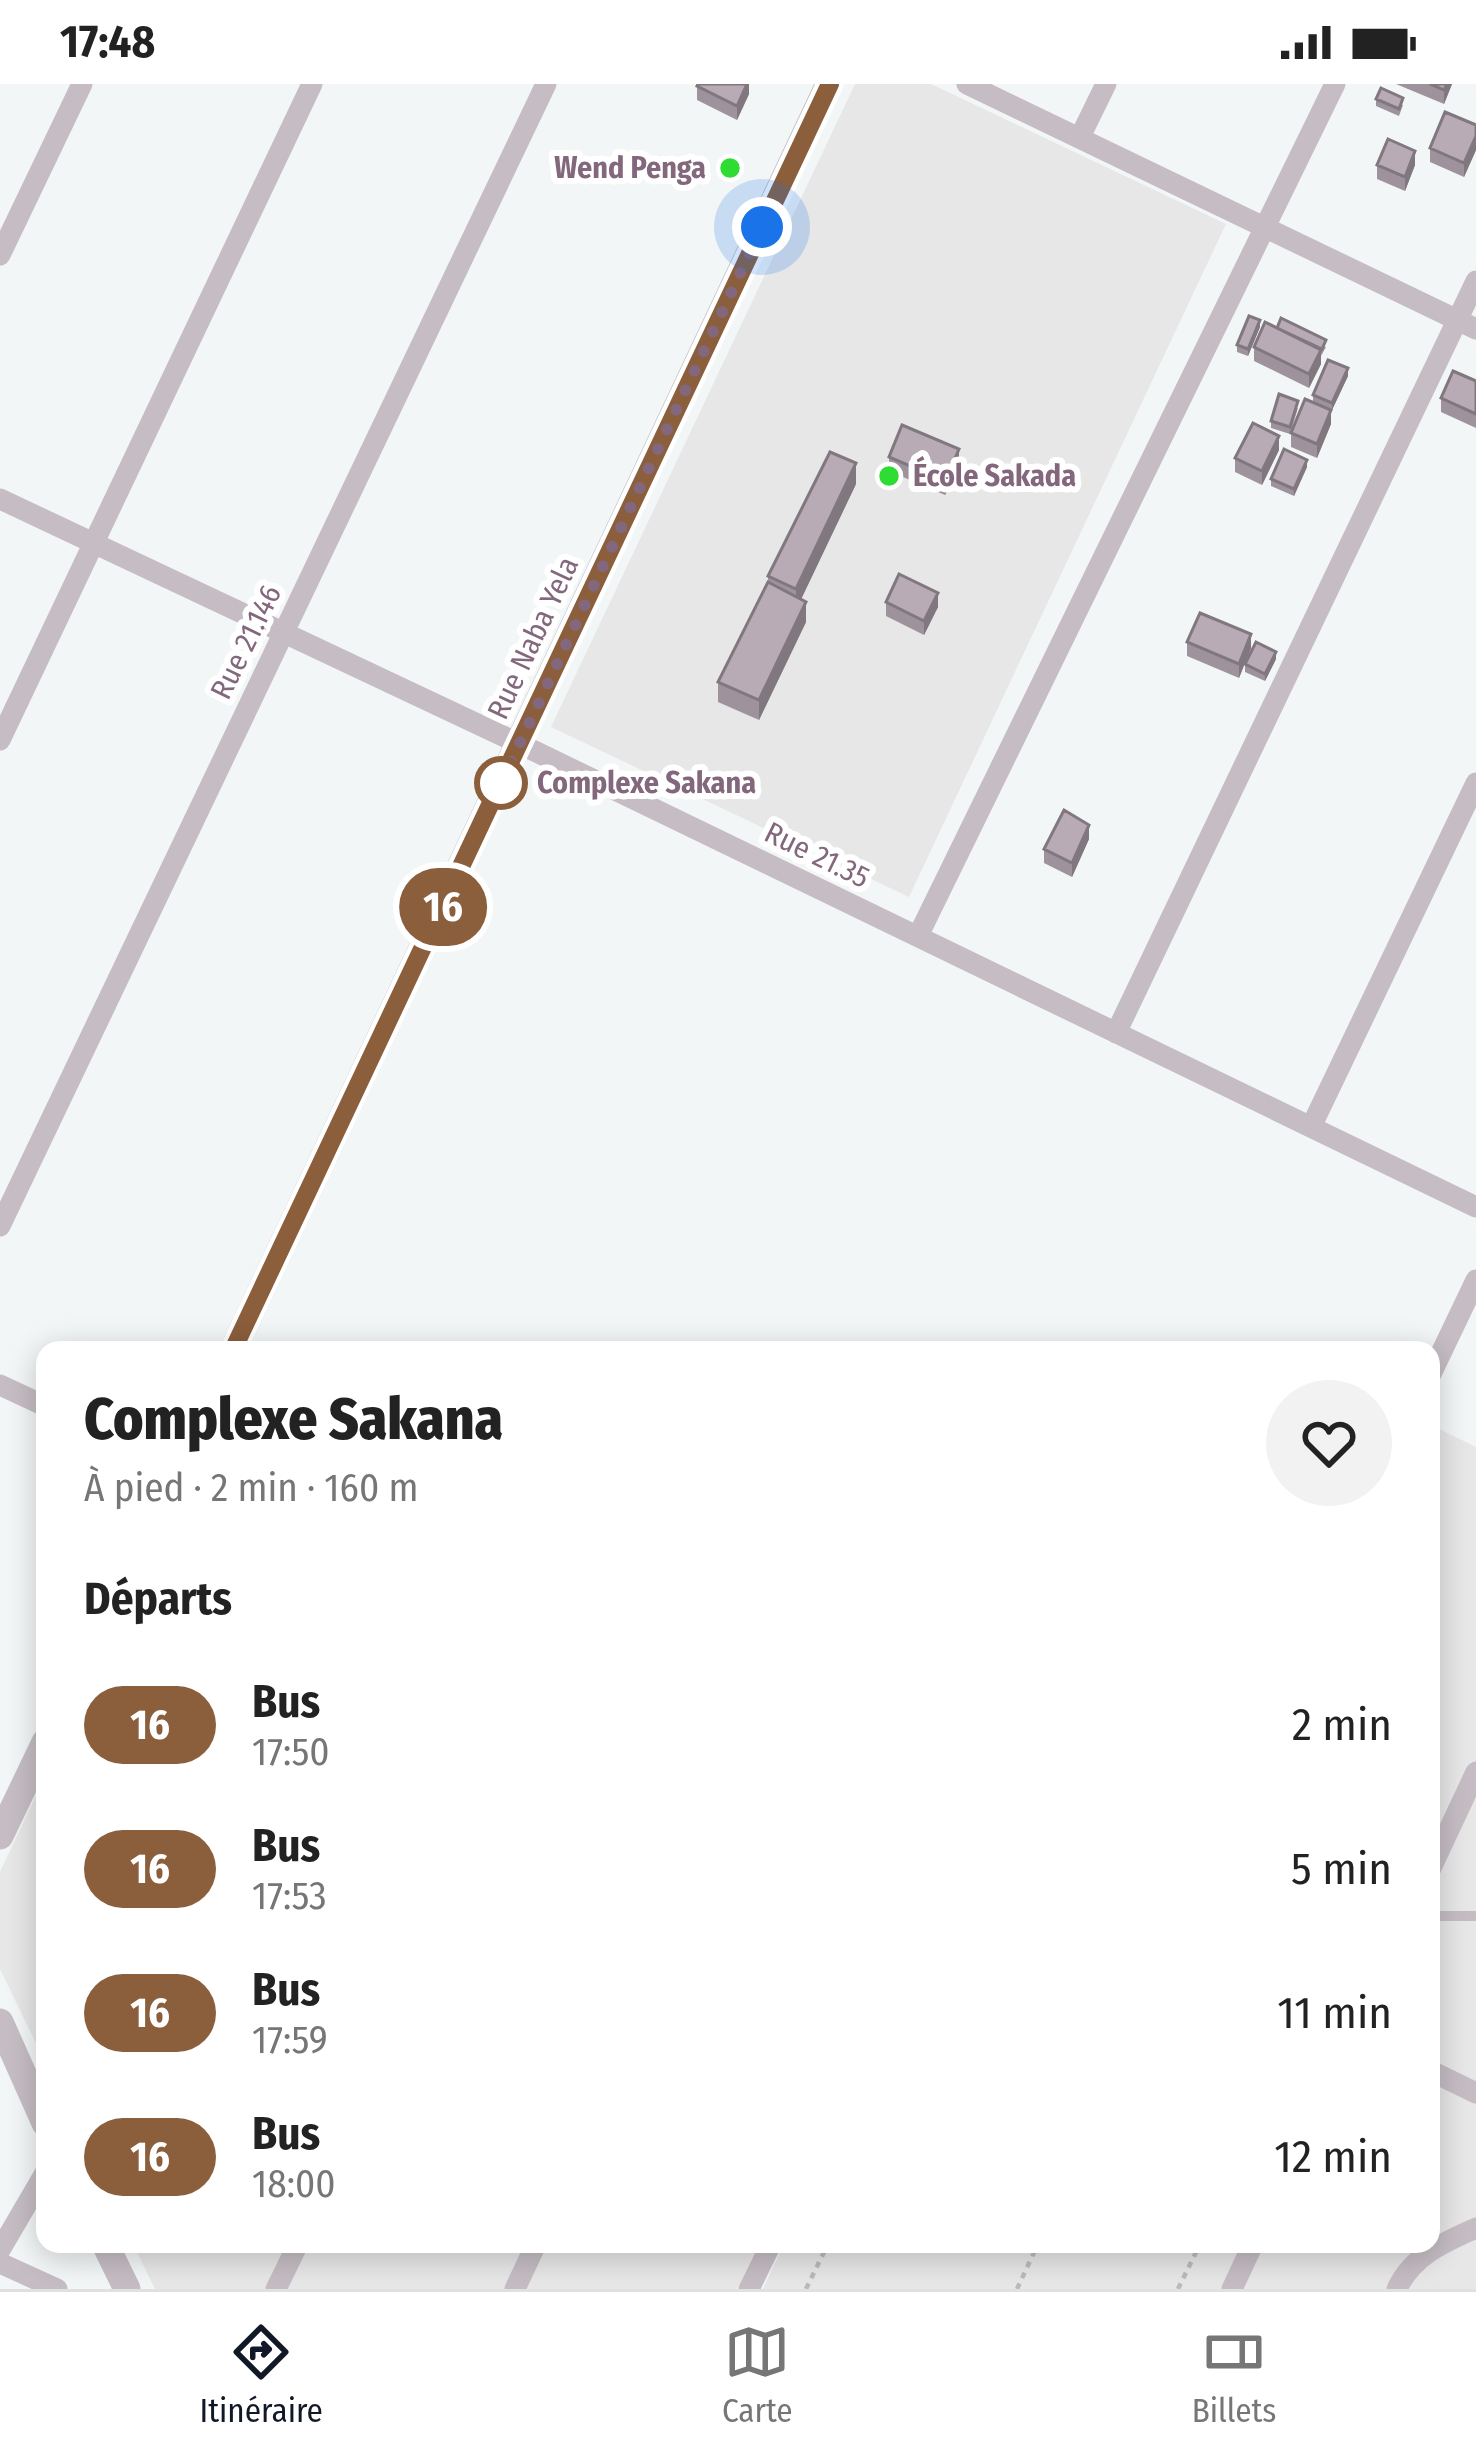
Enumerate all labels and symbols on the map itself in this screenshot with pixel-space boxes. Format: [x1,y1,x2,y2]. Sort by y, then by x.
place label: Wend Penga [554,150,706,186]
marker: Wend Penga [717,155,743,181]
your location [732,197,792,257]
place label: École Sakada [913,456,1076,494]
marker: École Sakada [876,463,902,489]
street label: Rue Naba Yela [480,551,586,725]
street label: Rue 21.146 [203,579,289,705]
marker: Complexe Sakana [476,758,526,808]
place label: Complexe Sakana [537,765,756,801]
street label: Rue 21.35 [759,814,875,896]
line badge: 16 [389,868,497,946]

